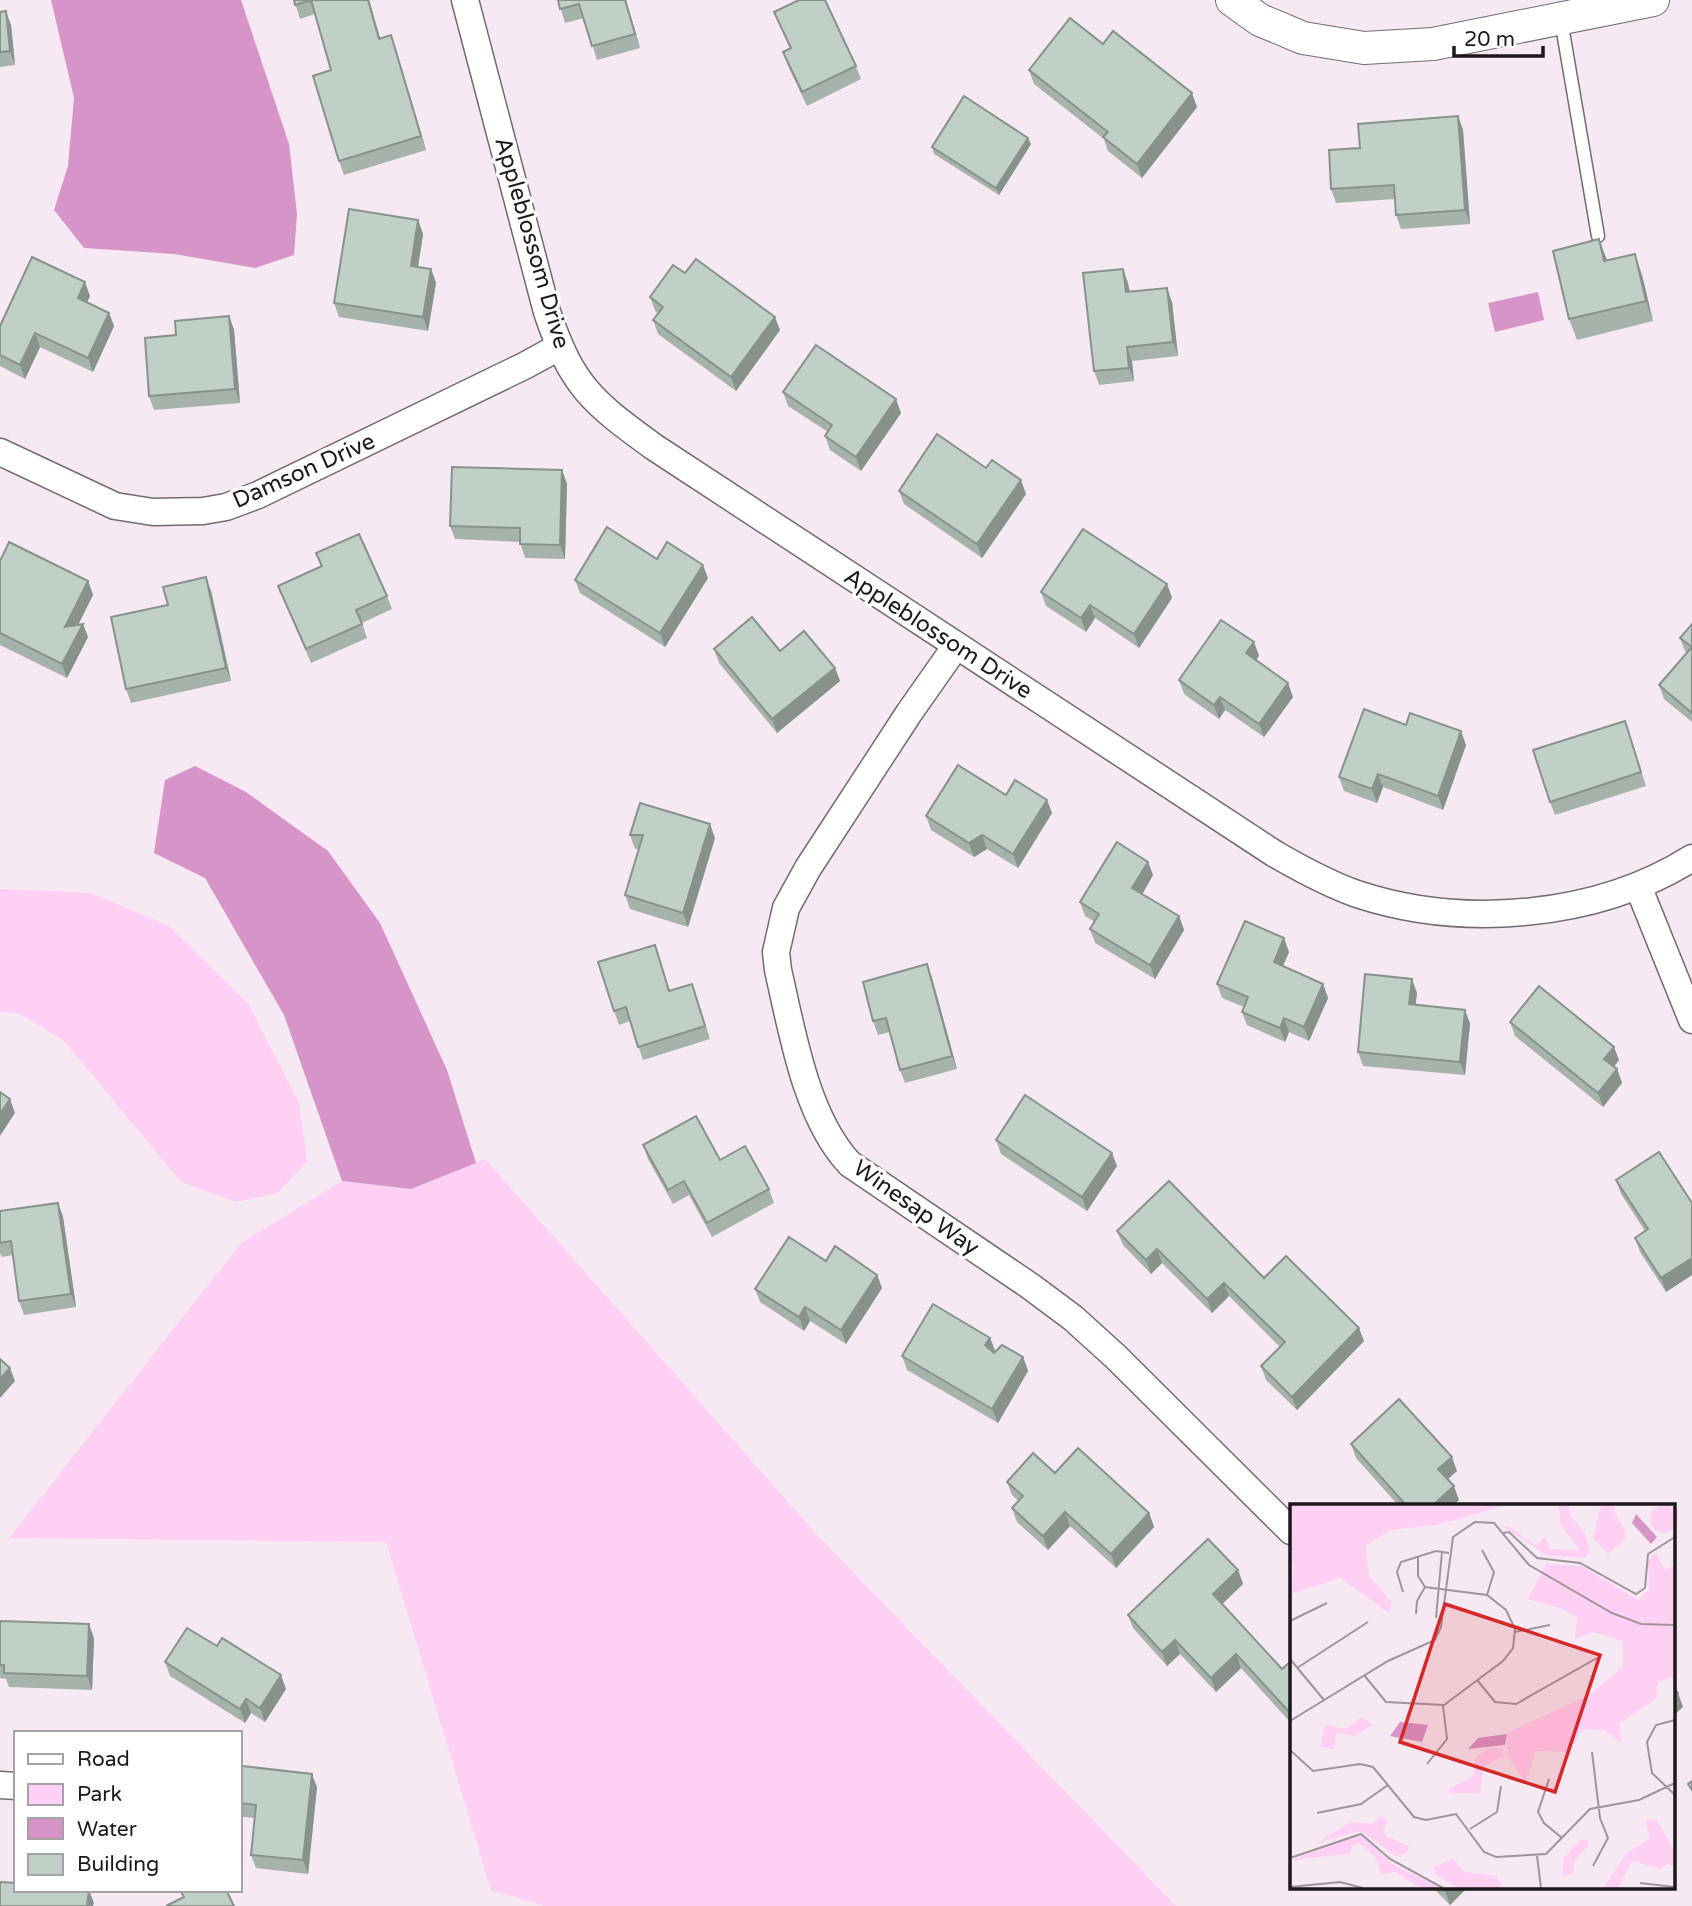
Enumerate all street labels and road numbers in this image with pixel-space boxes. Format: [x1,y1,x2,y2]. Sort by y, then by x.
street label: Appleblossom Drive [488,134,576,352]
street label: Damson Drive [229,427,379,515]
street label: Appleblossom Drive [839,563,1037,705]
street label: Winesap Way [847,1154,985,1262]

